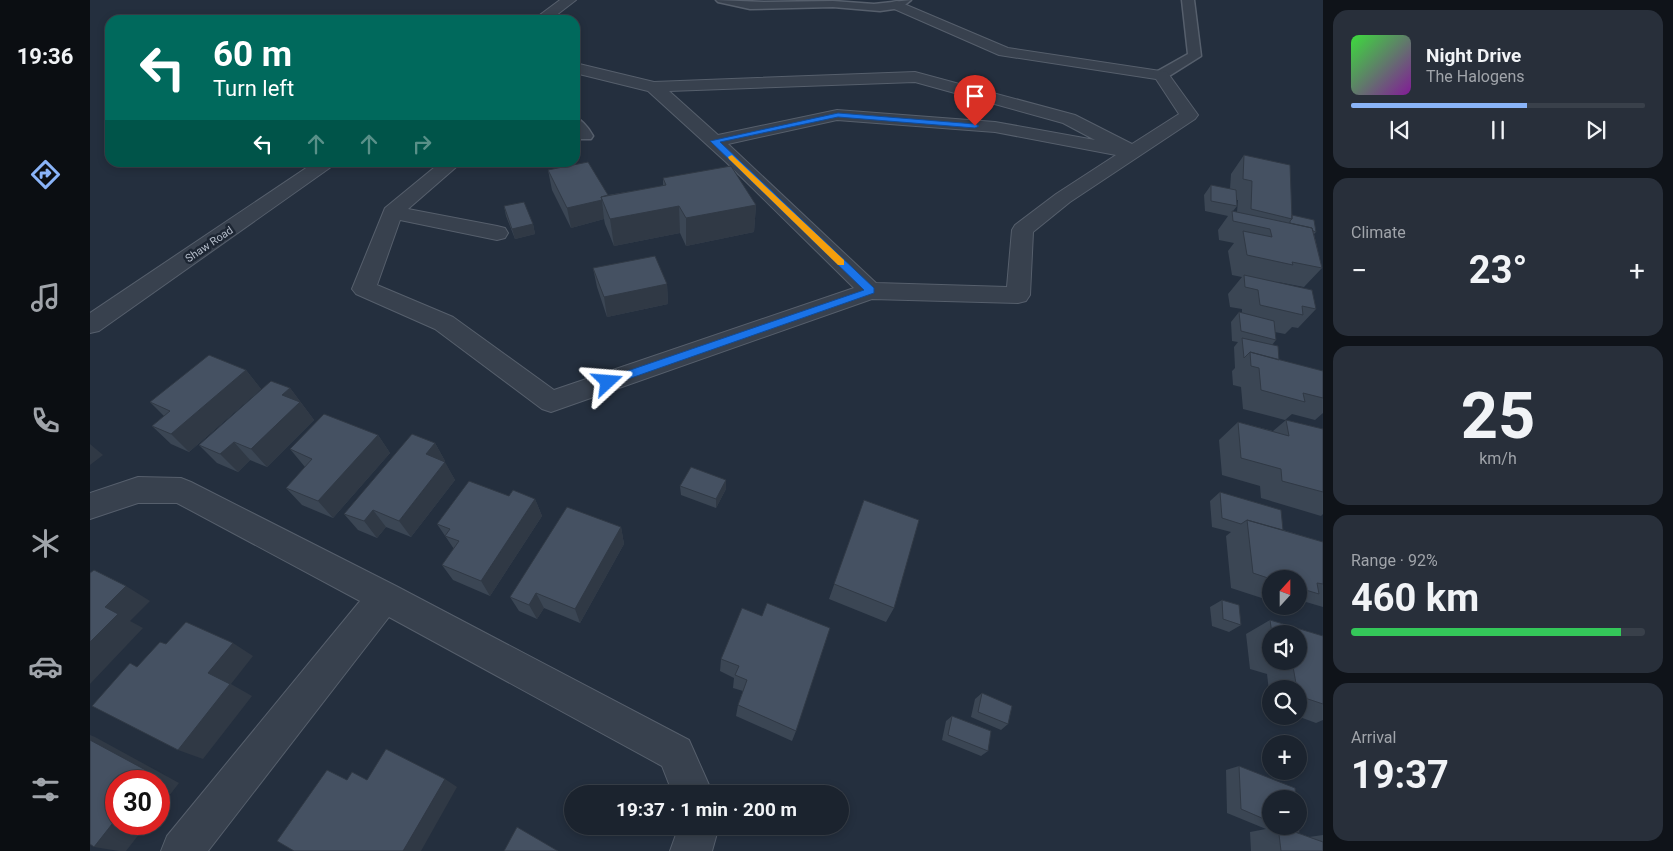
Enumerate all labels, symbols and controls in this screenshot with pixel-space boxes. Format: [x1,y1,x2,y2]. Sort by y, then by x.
text: 60 m [213,34,292,75]
icon: left [130,35,195,100]
text: 19:36 [17,44,73,69]
text: Night Drive [1426,44,1521,67]
text: The Halogens [1426,67,1525,86]
pin [954,75,996,126]
text: Turn left [213,76,294,101]
icon: arrive [961,82,989,110]
icon: previous [1386,116,1414,144]
icon: pause [1484,116,1512,144]
icon: next [1582,116,1610,144]
icon: left [249,130,277,158]
icon: ahead [302,130,330,158]
icon: ahead [355,130,383,158]
icon: right [408,130,436,158]
icon: directions [28,157,63,192]
text: Climate [1351,223,1406,242]
street label: Shaw Road [183,224,236,265]
text: 23° [1469,248,1527,292]
text: − [1351,254,1367,287]
text: + [1629,254,1645,287]
icon: music [28,280,63,315]
position arrow [581,355,633,407]
text: 25 [1461,378,1535,454]
icon: phone [28,403,63,438]
text: km/h [1479,449,1517,468]
icon: climate [28,526,63,561]
text: Range · 92% [1351,551,1438,570]
north arrow [1262,570,1308,615]
map controls [1262,570,1307,835]
text: 460 km [1351,576,1479,620]
button: sound [1262,625,1307,670]
icon: car [28,649,63,684]
button: search [1262,680,1307,725]
text: Arrival [1351,728,1396,747]
button: + [1262,735,1307,780]
text: 19:37 [1351,753,1449,797]
speed limit sign: 30 [105,770,170,835]
icon: filters [28,772,63,807]
button: − [1262,790,1307,835]
text: 19:37 · 1 min · 200 m [616,798,797,821]

